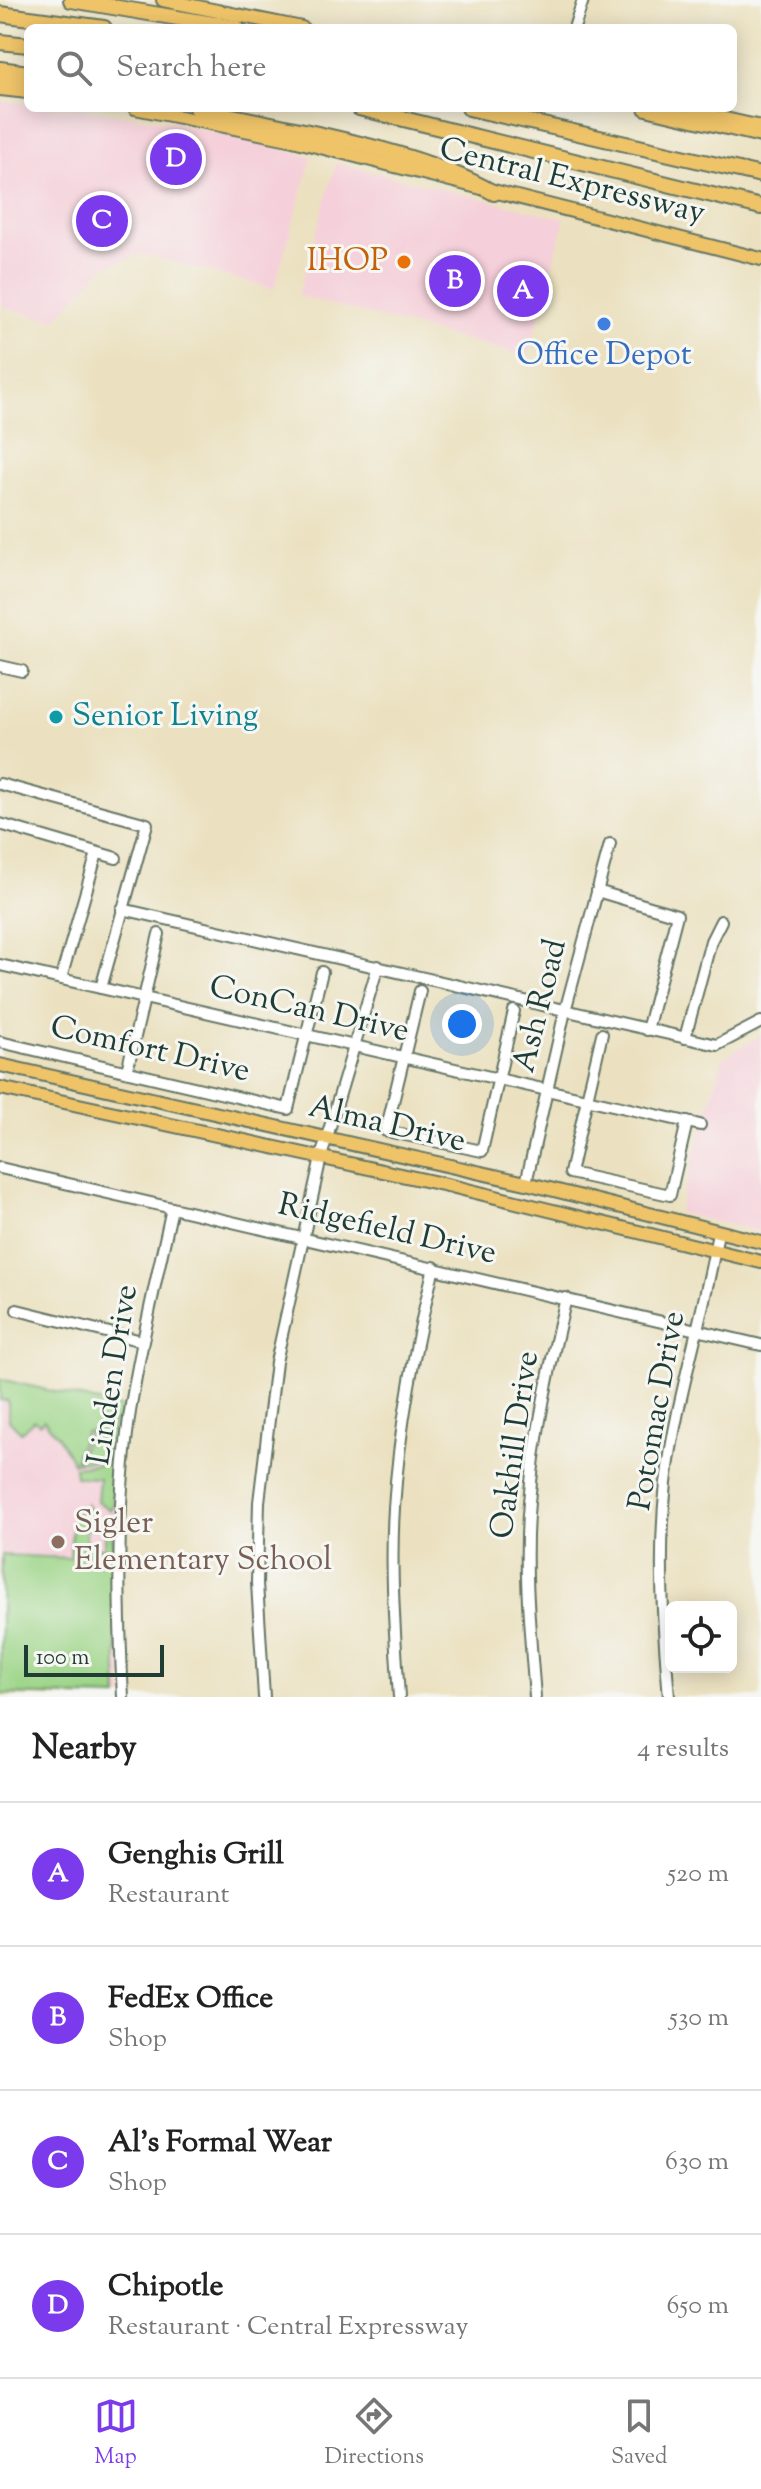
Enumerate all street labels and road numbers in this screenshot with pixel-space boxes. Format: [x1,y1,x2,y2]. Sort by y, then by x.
street label: Central Expressway [434,127,710,237]
street label: Ash Road [502,934,580,1078]
street label: ConCan Drive [205,965,413,1055]
street label: Comfort Drive [46,1005,254,1095]
street label: Alma Drive [304,1085,470,1165]
street label: Ridgefield Drive [273,1183,501,1277]
street label: Linden Drive [77,1281,151,1469]
street label: Potomac Drive [618,1308,698,1514]
street label: Oakhill Drive [480,1348,552,1542]

